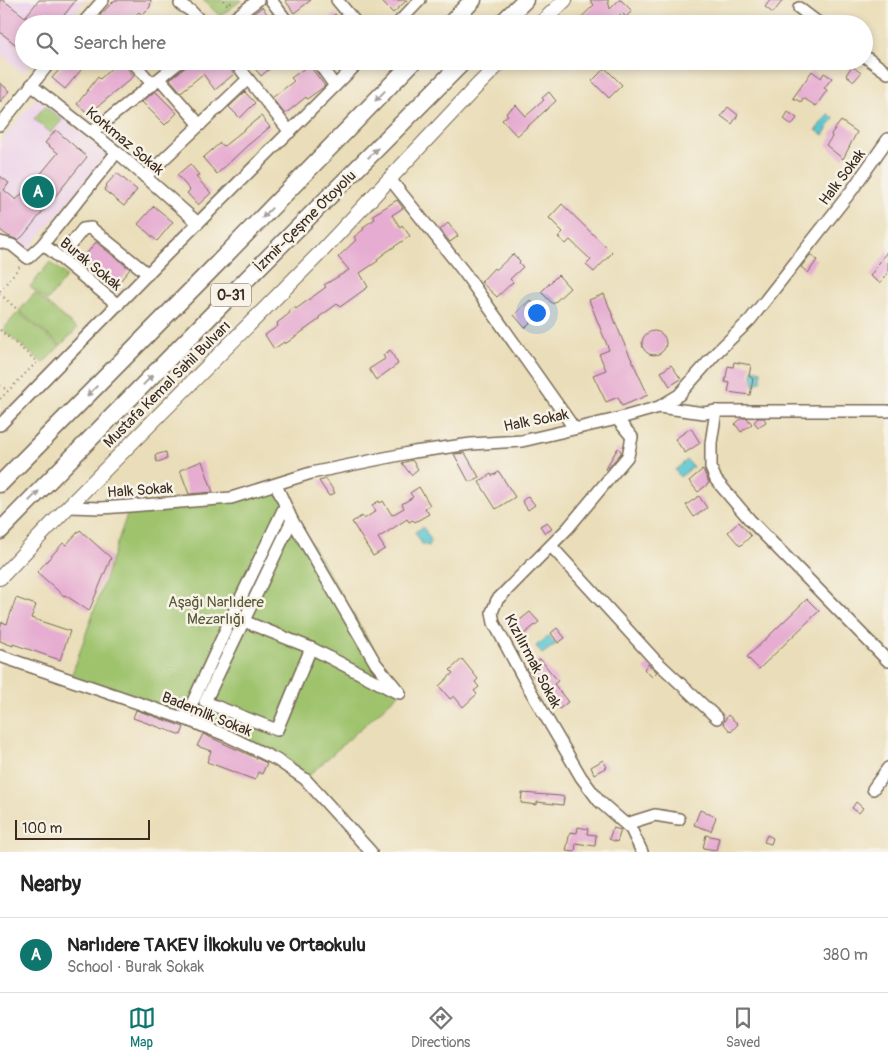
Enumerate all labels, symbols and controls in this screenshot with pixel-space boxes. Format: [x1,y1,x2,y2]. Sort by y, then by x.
search box [15,15,873,70]
icon: search [33,29,61,57]
text: Search here [73,31,166,55]
one-way arrow [374,90,386,102]
street label: Korkmaz Sokak [82,103,168,180]
street label: Halk Sokak [815,145,870,209]
one-way arrow [367,147,379,159]
street label: İzmir-Çeşme Otoyolu [250,166,360,276]
pin: A [22,173,54,211]
one-way arrow [261,207,273,219]
street label: Burak Sokak [56,234,126,296]
road number: O-31 [211,284,251,306]
your location [524,300,550,326]
street label: Mustafa Kemal Sahil Bulvarı [100,317,235,452]
one-way arrow [142,374,154,386]
one-way arrow [86,385,98,397]
street label: Halk Sokak [502,405,571,436]
street label: Halk Sokak [107,479,174,502]
one-way arrow [28,490,40,502]
park label: Aşağı Narlıdere Mezarlığı [168,593,265,629]
street label: Kızılırmak Sokak [500,611,566,712]
street label: Bademlik Sokak [159,688,255,741]
scale bar [15,817,150,840]
text: 100 m [22,820,62,837]
text: Nearby [20,871,81,898]
text: Narlıdere TAKEV İlkokulu ve Ortaokulu [67,933,366,957]
text: A [31,945,41,965]
text: 380 m [822,945,868,965]
text: School · Burak Sokak [67,957,204,977]
tab: Map [128,1004,156,1051]
tab: Directions [411,1004,470,1051]
tab: Saved [726,1004,760,1051]

